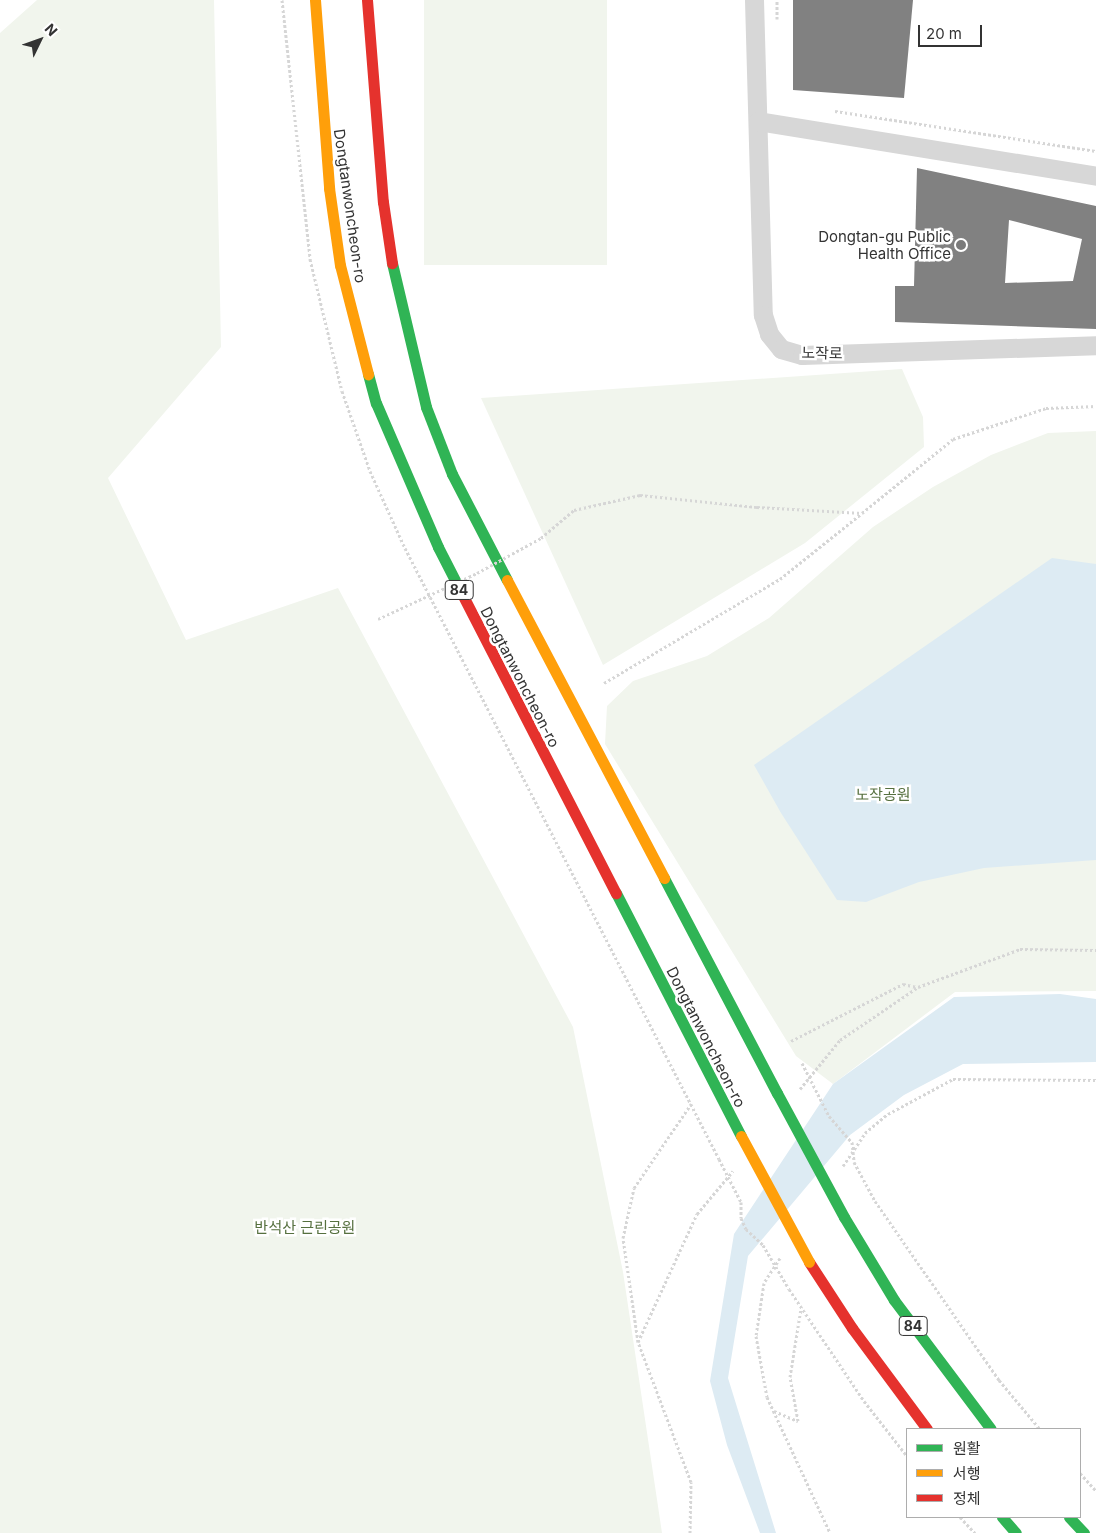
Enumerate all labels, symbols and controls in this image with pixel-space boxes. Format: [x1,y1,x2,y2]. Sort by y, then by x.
north arrow [15,15,65,65]
scale bar [921,15,985,47]
text: N [42,20,61,39]
text: 20 m [926,24,962,43]
street label: Dongtanwoncheon-ro [330,128,370,284]
place label: Dongtan-gu Public Health Office [818,227,951,262]
marker: Dongtan-gu Public Health Office [955,239,967,251]
street label: 노작로 [801,344,843,362]
road number: 84 [444,578,474,602]
street label: Dongtanwoncheon-ro [477,604,563,750]
park label: 노작공원 [855,786,911,804]
street label: Dongtanwoncheon-ro [663,964,749,1110]
park label: 반석산 근린공원 [255,1219,355,1237]
road number: 84 [898,1314,928,1338]
legend [906,1428,1081,1518]
text: 원활 [953,1439,981,1458]
text: 서행 [953,1464,981,1483]
text: 정체 [953,1489,981,1508]

